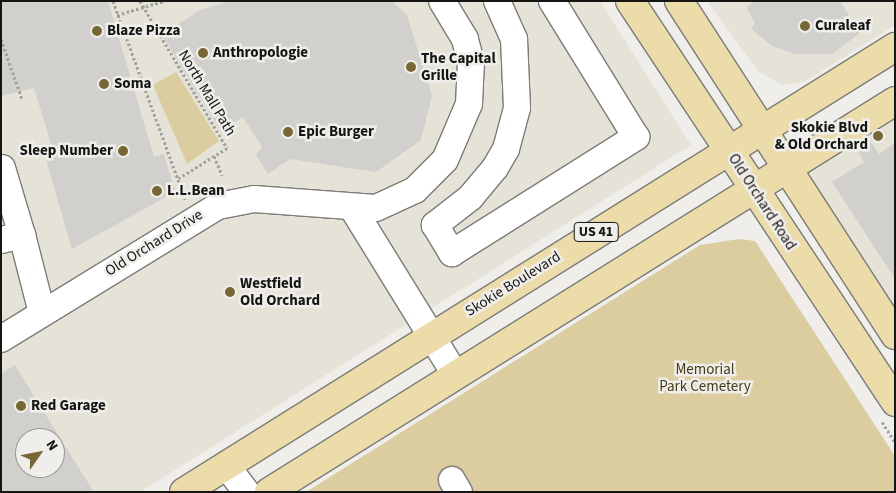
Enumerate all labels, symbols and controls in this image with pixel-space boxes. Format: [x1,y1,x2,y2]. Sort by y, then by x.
place label: Curaleaf [815,17,870,35]
marker: Curaleaf [799,20,811,32]
place label: Blaze Pizza [107,22,180,40]
marker: Blaze Pizza [91,25,103,37]
place label: Anthropologie [213,44,308,62]
street label: North Mall Path [174,47,240,139]
marker: Anthropologie [197,47,209,59]
place label: The Capital Grille [421,49,496,84]
marker: The Capital Grille [405,61,417,73]
place label: Soma [114,75,151,93]
marker: Soma [98,78,110,90]
place label: Skokie Blvd & Old Orchard [775,118,868,153]
place label: Epic Burger [298,123,374,141]
marker: Epic Burger [282,126,294,138]
marker: Skokie Blvd & Old Orchard [872,130,884,142]
place label: Sleep Number [20,142,113,160]
marker: Sleep Number [117,145,129,157]
street label: Old Orchard Road [724,150,800,254]
place label: L.L.Bean [167,182,225,200]
marker: L.L.Bean [151,185,163,197]
street label: Old Orchard Drive [102,206,206,280]
road number: US 41 [574,220,618,243]
street label: Skokie Boulevard [462,248,564,320]
place label: Westfield Old Orchard [240,274,320,309]
marker: Westfield Old Orchard [224,286,236,298]
park label: Memorial Park Cemetery [659,360,751,395]
place label: Red Garage [31,397,106,415]
marker: Red Garage [15,400,27,412]
north arrow [15,428,65,478]
text: N [41,436,63,455]

